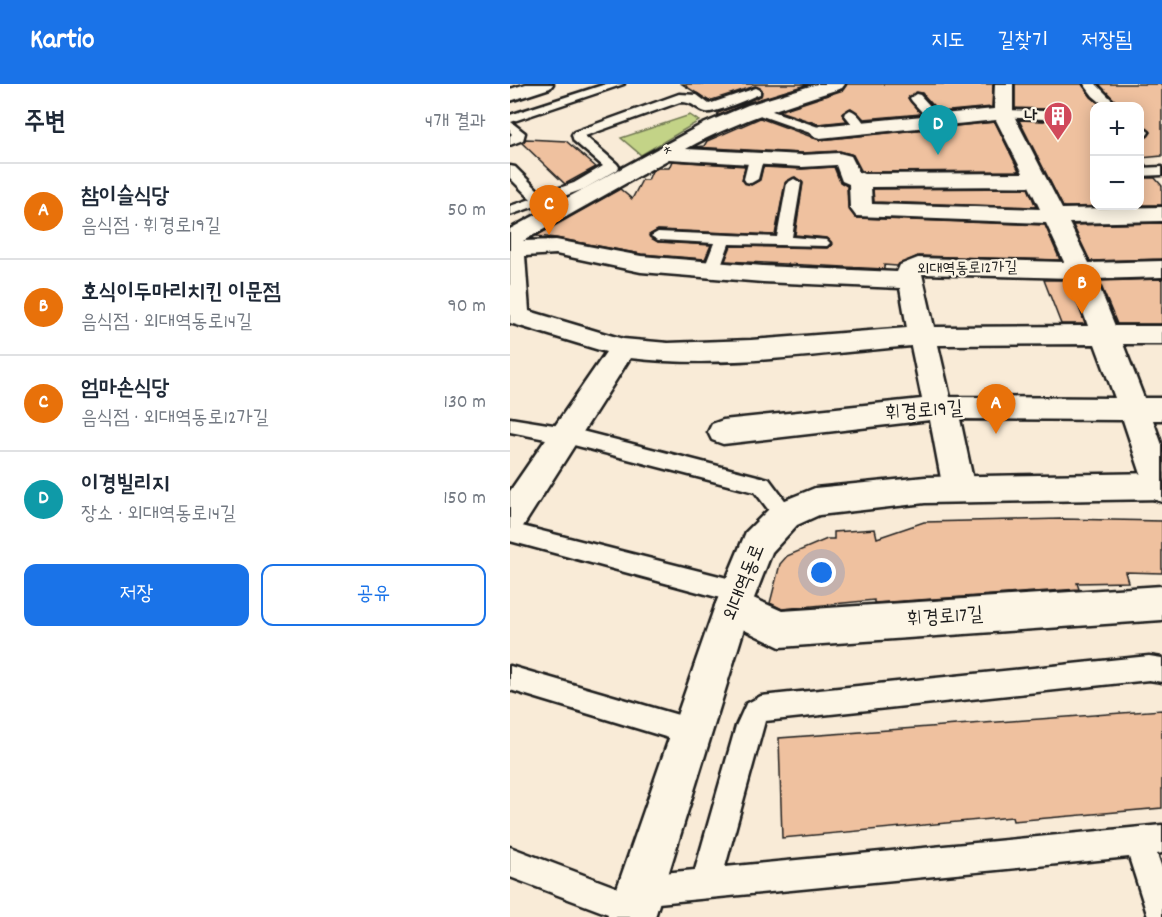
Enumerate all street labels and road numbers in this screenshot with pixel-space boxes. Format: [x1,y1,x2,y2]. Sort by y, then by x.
street label: ㅊ [657,138,679,164]
street label: 외대역동로12가길 [916,257,1018,281]
street label: 휘경로19길 [884,395,964,429]
street label: 외대역동로 [717,540,773,626]
street label: 휘경로17길 [906,601,984,635]

